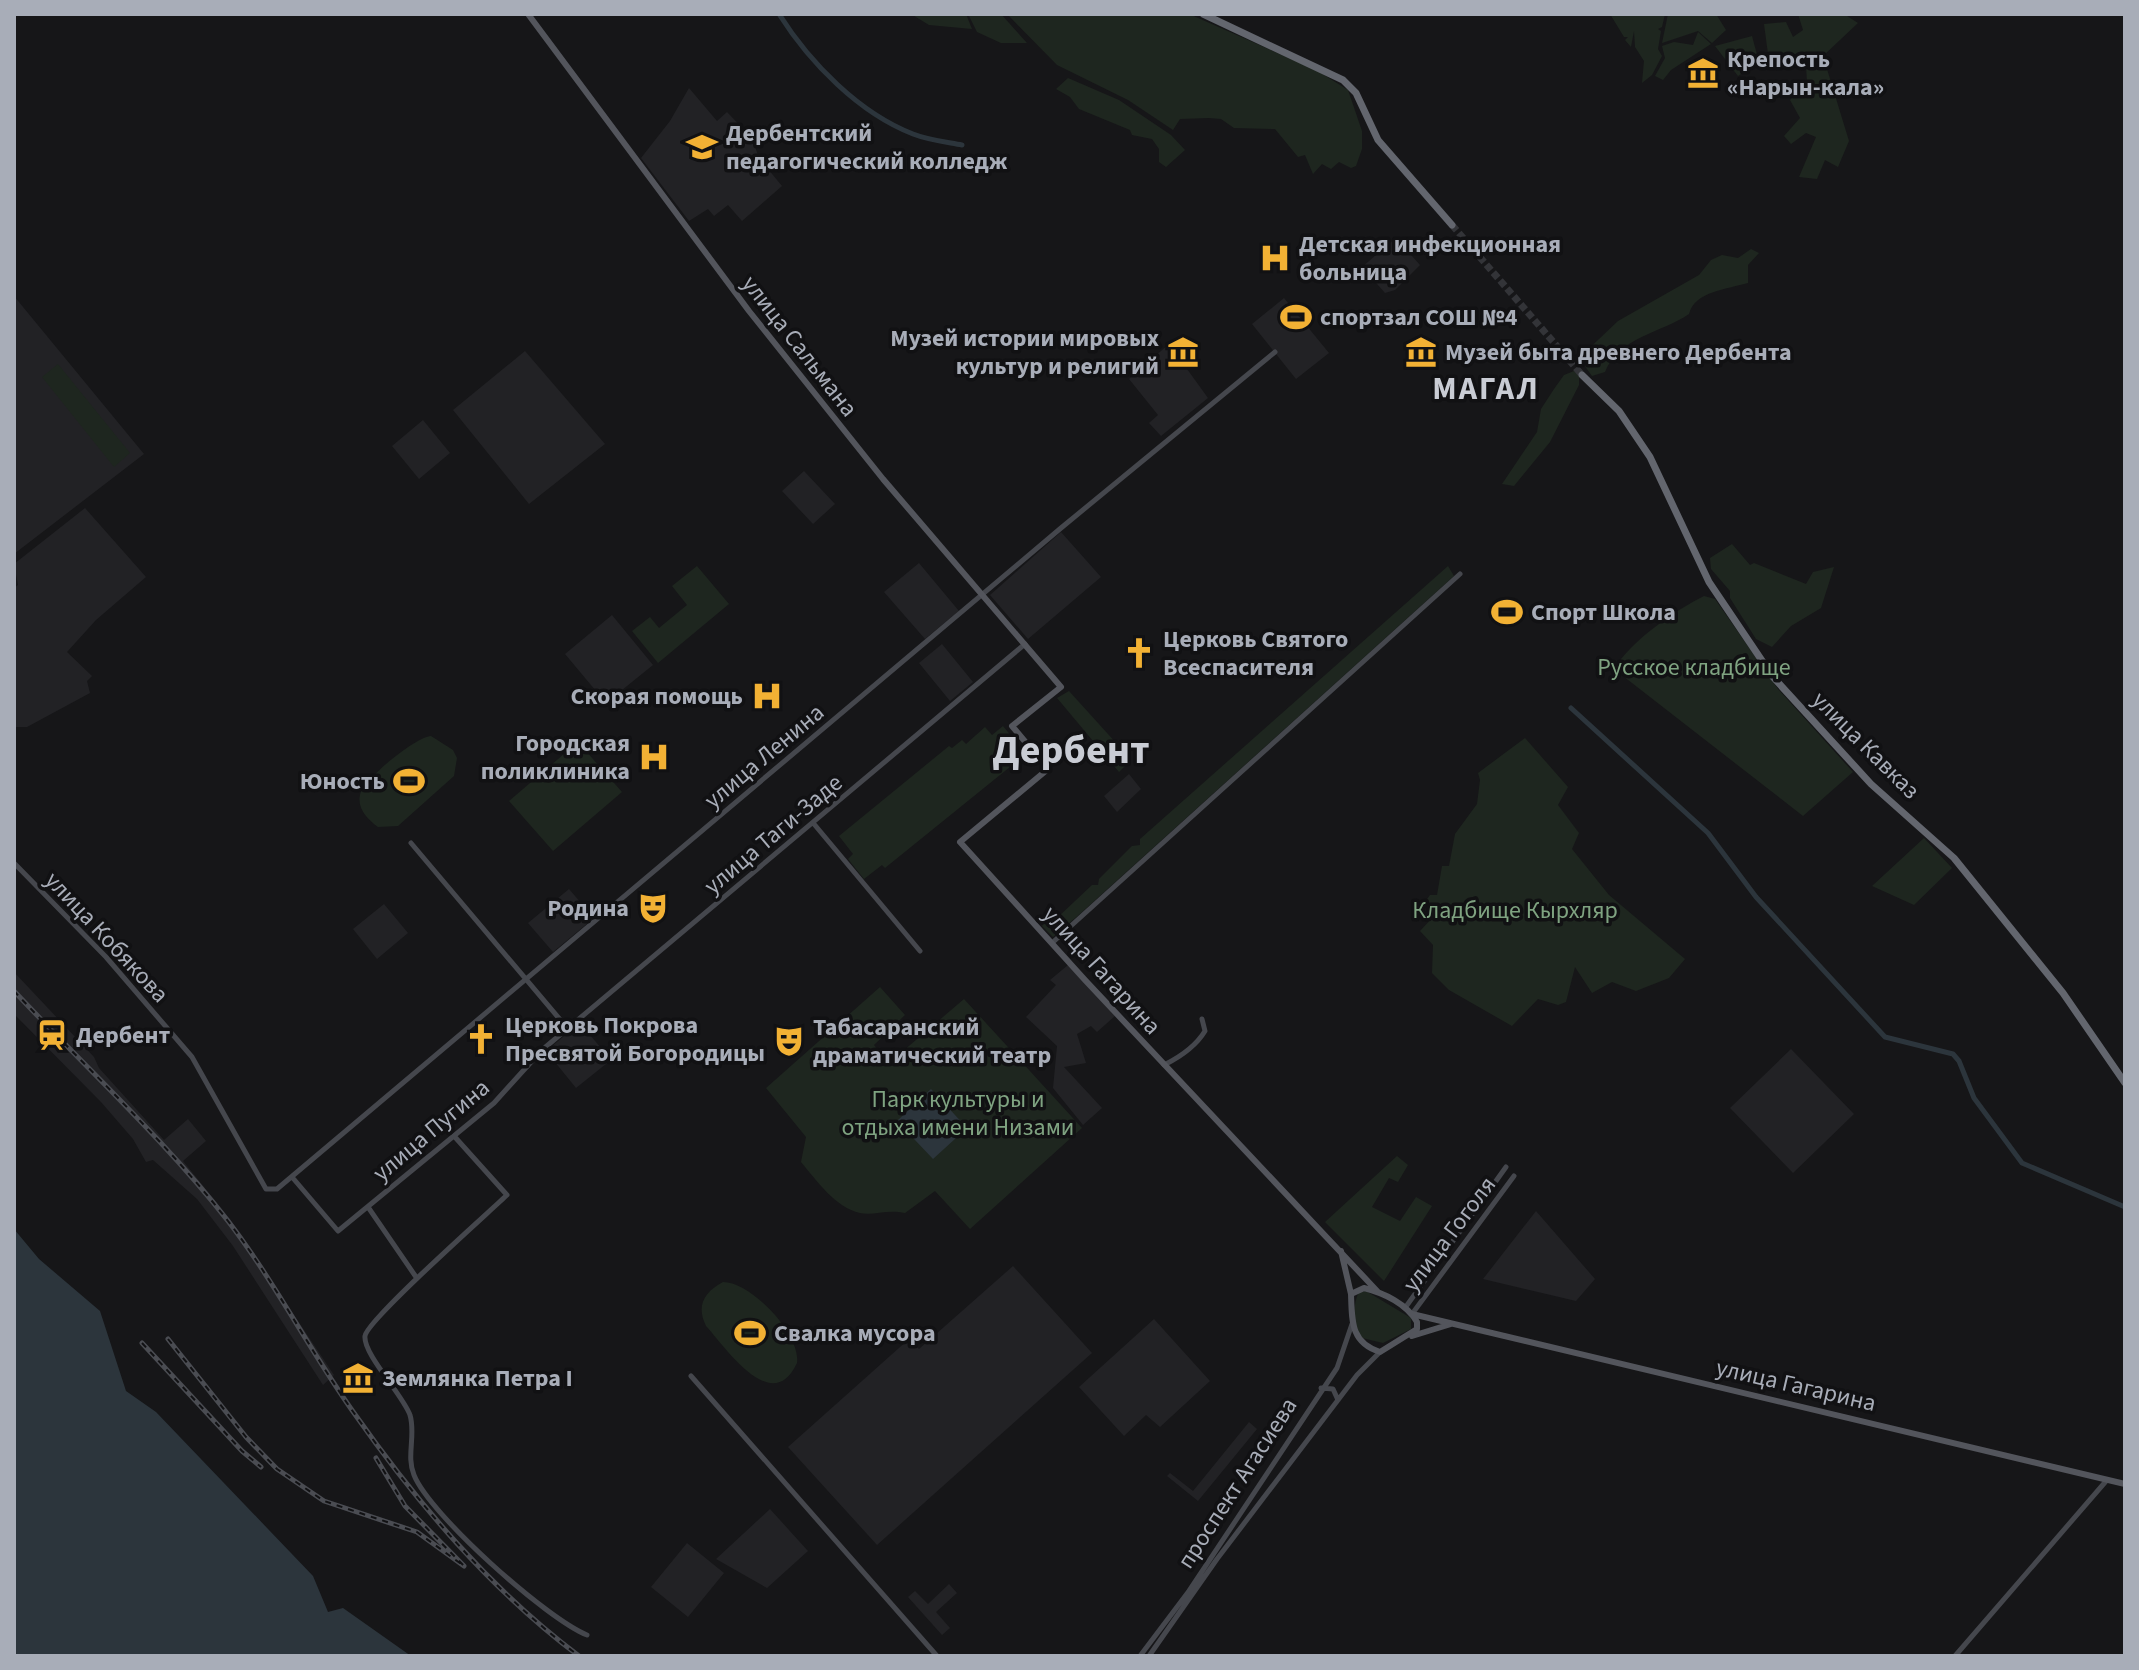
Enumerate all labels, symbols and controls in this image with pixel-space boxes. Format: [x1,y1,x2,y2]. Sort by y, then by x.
place label: Крепость «Нарын-кала» [1727,42,1884,105]
museum icon: Крепость «Нарын-кала» [1686,56,1720,90]
place label: Дербентский педагогический колледж [726,116,1008,179]
school or university icon: Дербентский педагогический колледж [685,130,719,164]
place label: Детская инфекционная больница [1299,227,1561,290]
hospital icon: Детская инфекционная больница [1258,241,1292,275]
street label: улица Сальмана [733,268,866,424]
sports icon: спортзал СОШ №4 [1279,300,1313,334]
place label: спортзал СОШ №4 [1320,300,1518,335]
place label: Музей истории мировых культур и религий [890,321,1159,384]
museum icon: Музей истории мировых культур и религий [1166,335,1200,369]
museum icon: Музей быта древнего Дербента [1404,335,1438,369]
place label: Музей быта древнего Дербента [1445,335,1792,370]
district label: МАГАЛ [1432,366,1540,412]
sports icon: Спорт Школа [1490,595,1524,629]
place label: Спорт Школа [1531,595,1676,630]
place label: Церковь Святого Всеспасителя [1163,622,1348,685]
church icon: Церковь Святого Всеспасителя [1122,636,1156,670]
park label: Русское кладбище [1597,650,1791,685]
place label: Скорая помощь [571,679,743,714]
hospital icon: Скорая помощь [750,679,784,713]
street label: улица Кавказ [1804,683,1928,807]
street label: улица Ленина [697,696,832,817]
district label: Дербент [992,722,1150,779]
place label: Городская поликлиника [481,726,630,789]
hospital icon: Городская поликлиника [637,740,671,774]
place label: Юность [300,764,385,799]
sports icon: Юность [392,764,426,798]
street label: улица Таги-Заде [696,766,850,903]
street label: улица Кобякова [36,864,177,1011]
place label: Родина [547,891,629,926]
theatre icon: Родина [636,891,670,925]
park label: Кладбище Кырхляр [1412,893,1618,928]
street label: улица Гагарина [1034,898,1169,1043]
place label: Церковь Покрова Пресвятой Богородицы [505,1008,765,1071]
place label: Табасаранский драматический театр [813,1010,1051,1073]
station icon: Дербент [35,1018,69,1052]
place label: Дербент [76,1018,171,1053]
church icon: Церковь Покрова Пресвятой Богородицы [464,1022,498,1056]
theatre icon: Табасаранский драматический театр [772,1024,806,1058]
street label: улица Пугина [365,1071,498,1190]
park label: Парк культуры и отдыха имени Низами [842,1082,1074,1145]
street label: улица Гоголя [1394,1169,1505,1300]
sports icon: Свалка мусора [733,1316,767,1350]
place label: Свалка мусора [774,1316,936,1351]
street label: улица Гагарина [1712,1350,1879,1421]
museum icon: Землянка Петра I [341,1361,375,1395]
place label: Землянка Петра I [382,1361,573,1396]
street label: проспект Агасиева [1169,1391,1306,1576]

